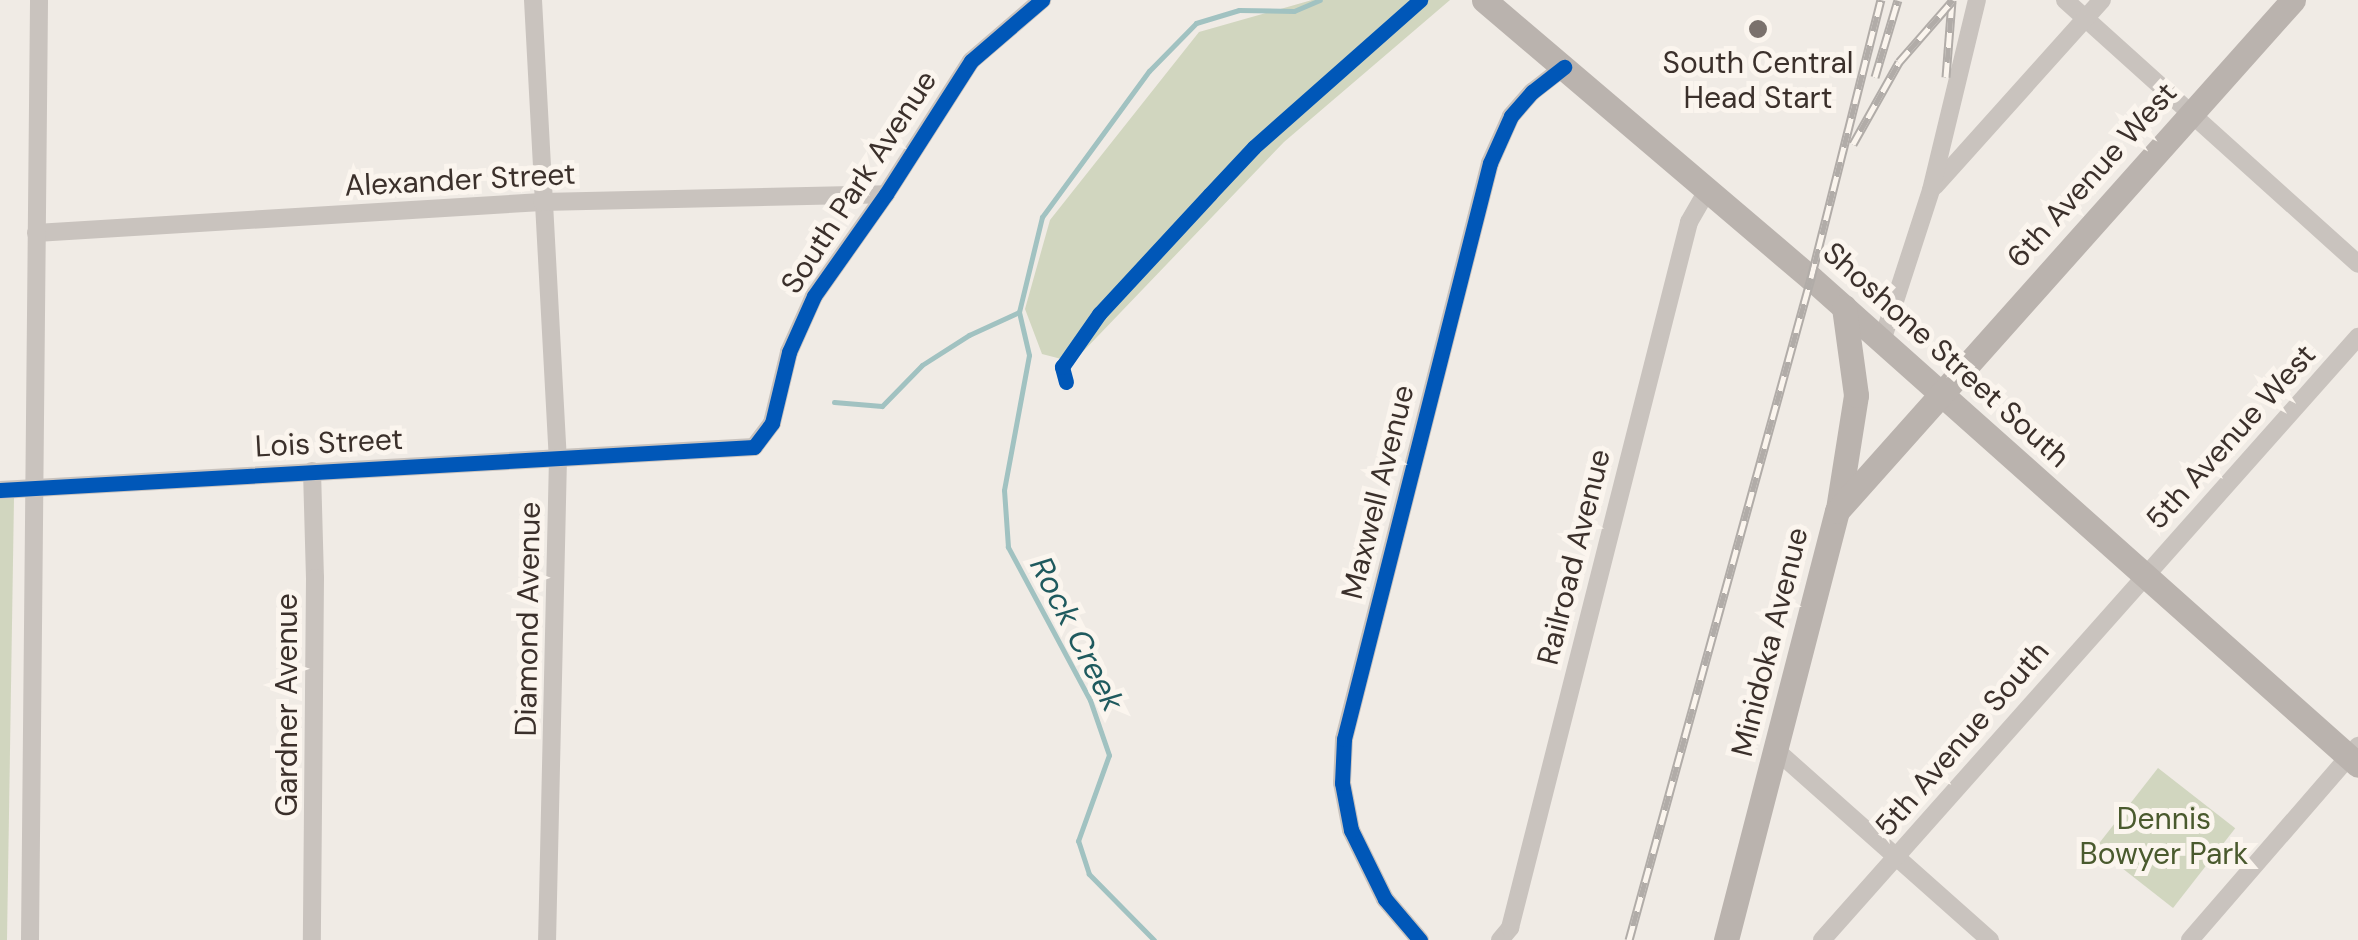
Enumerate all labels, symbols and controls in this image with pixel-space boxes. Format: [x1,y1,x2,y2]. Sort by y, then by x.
marker: South Central Head Start [1747,18,1769,40]
place label: South Central Head Start [1662,45,1854,116]
street label: South Park Avenue [773,64,945,300]
street label: 6th Avenue West [2000,75,2184,275]
street label: Alexander Street [344,156,576,204]
street label: Shoshone Street South [1815,235,2077,475]
street label: 5th Avenue West [2139,337,2323,537]
street label: Maxwell Avenue [1334,381,1422,603]
street label: Lois Street [254,421,404,465]
street label: Railroad Avenue [1530,445,1618,669]
street label: Diamond Avenue [508,501,548,737]
street label: Minidoka Avenue [1724,524,1816,760]
water label: Rock Creek [1022,550,1132,718]
street label: Gardner Avenue [269,593,305,817]
street label: 5th Avenue South [1868,634,2056,844]
park label: Dennis Bowyer Park [2080,801,2248,872]

